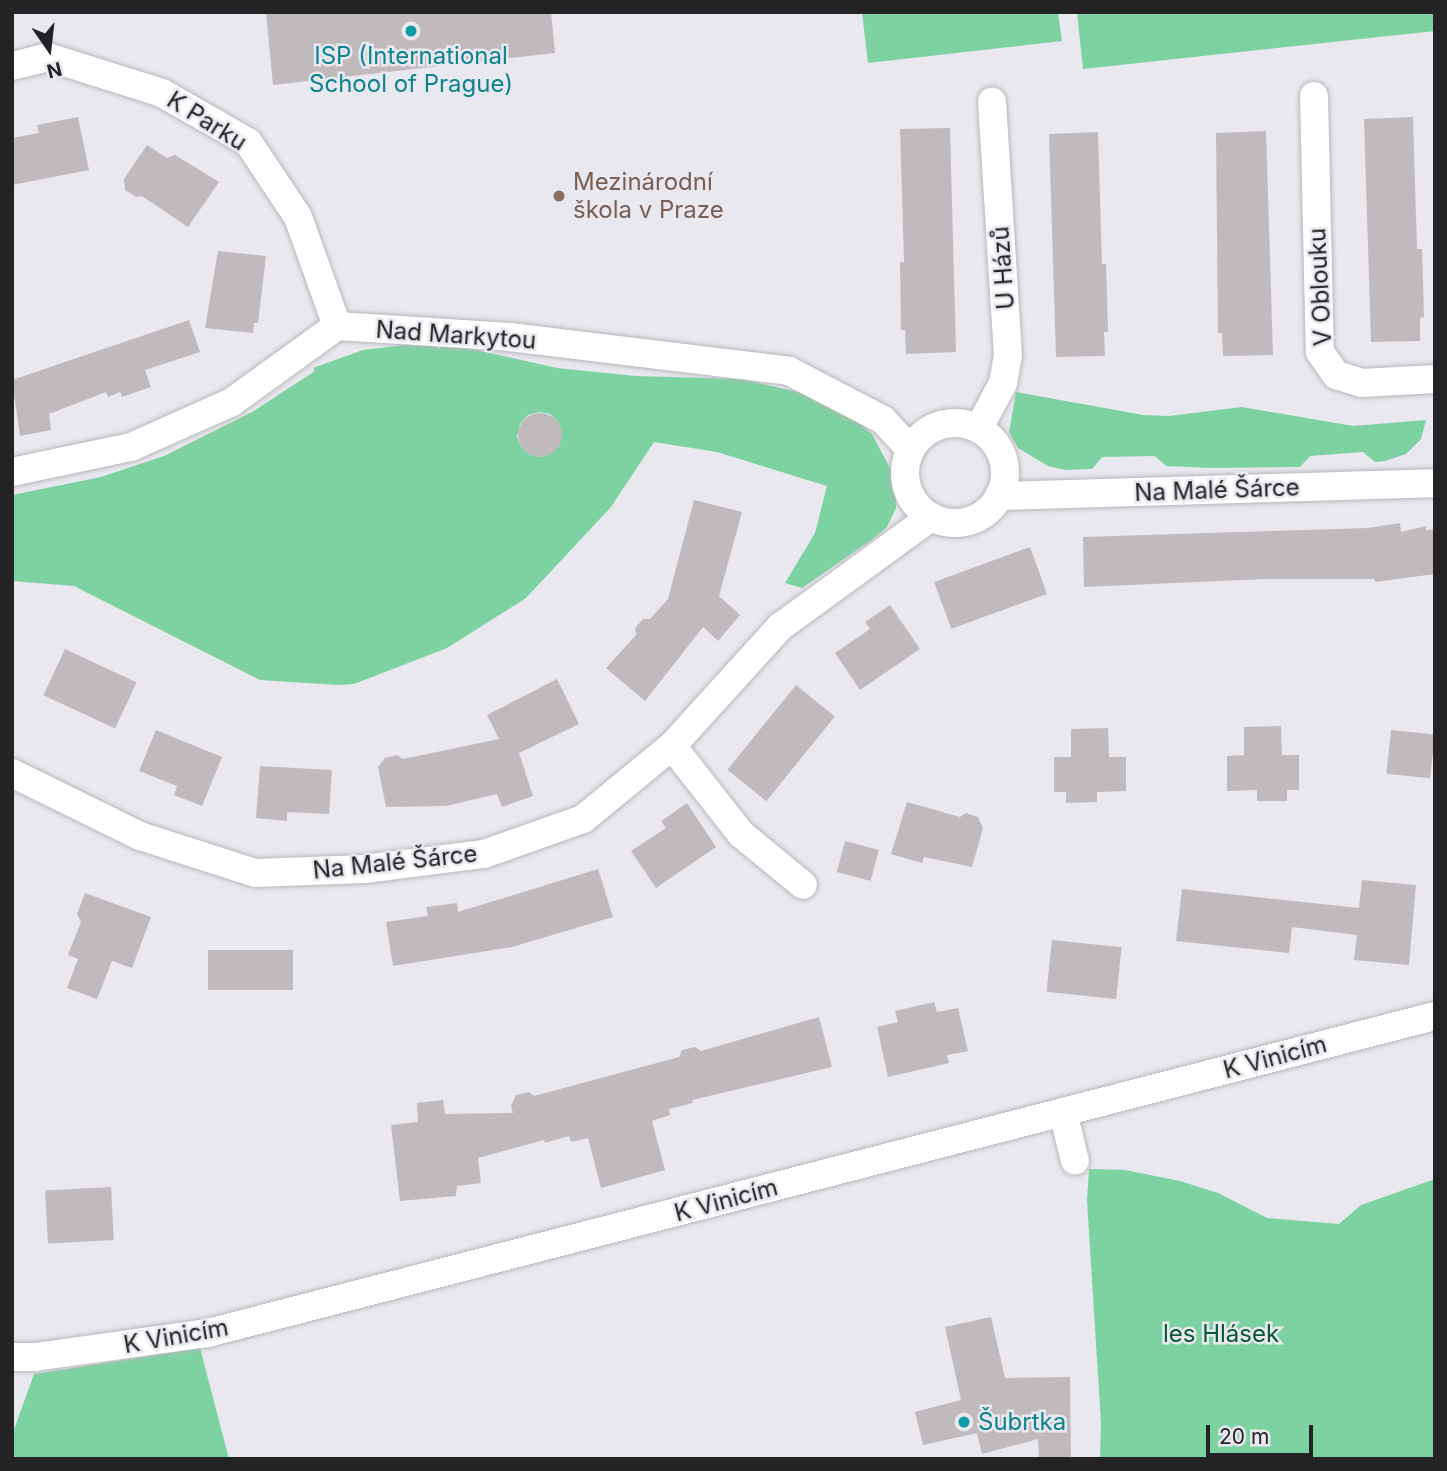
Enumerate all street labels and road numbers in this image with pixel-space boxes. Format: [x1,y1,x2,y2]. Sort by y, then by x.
street label: K Parku [162,85,252,157]
street label: U Házů [986,225,1020,311]
street label: V Oblouku [1303,227,1337,347]
street label: Nad Markytou [375,315,537,355]
street label: Na Malé Šárce [1134,473,1300,507]
street label: Na Malé Šárce [311,839,479,885]
street label: K Vinicím [1220,1029,1330,1085]
street label: K Vinicím [671,1172,781,1228]
street label: K Vinicím [121,1313,231,1359]

